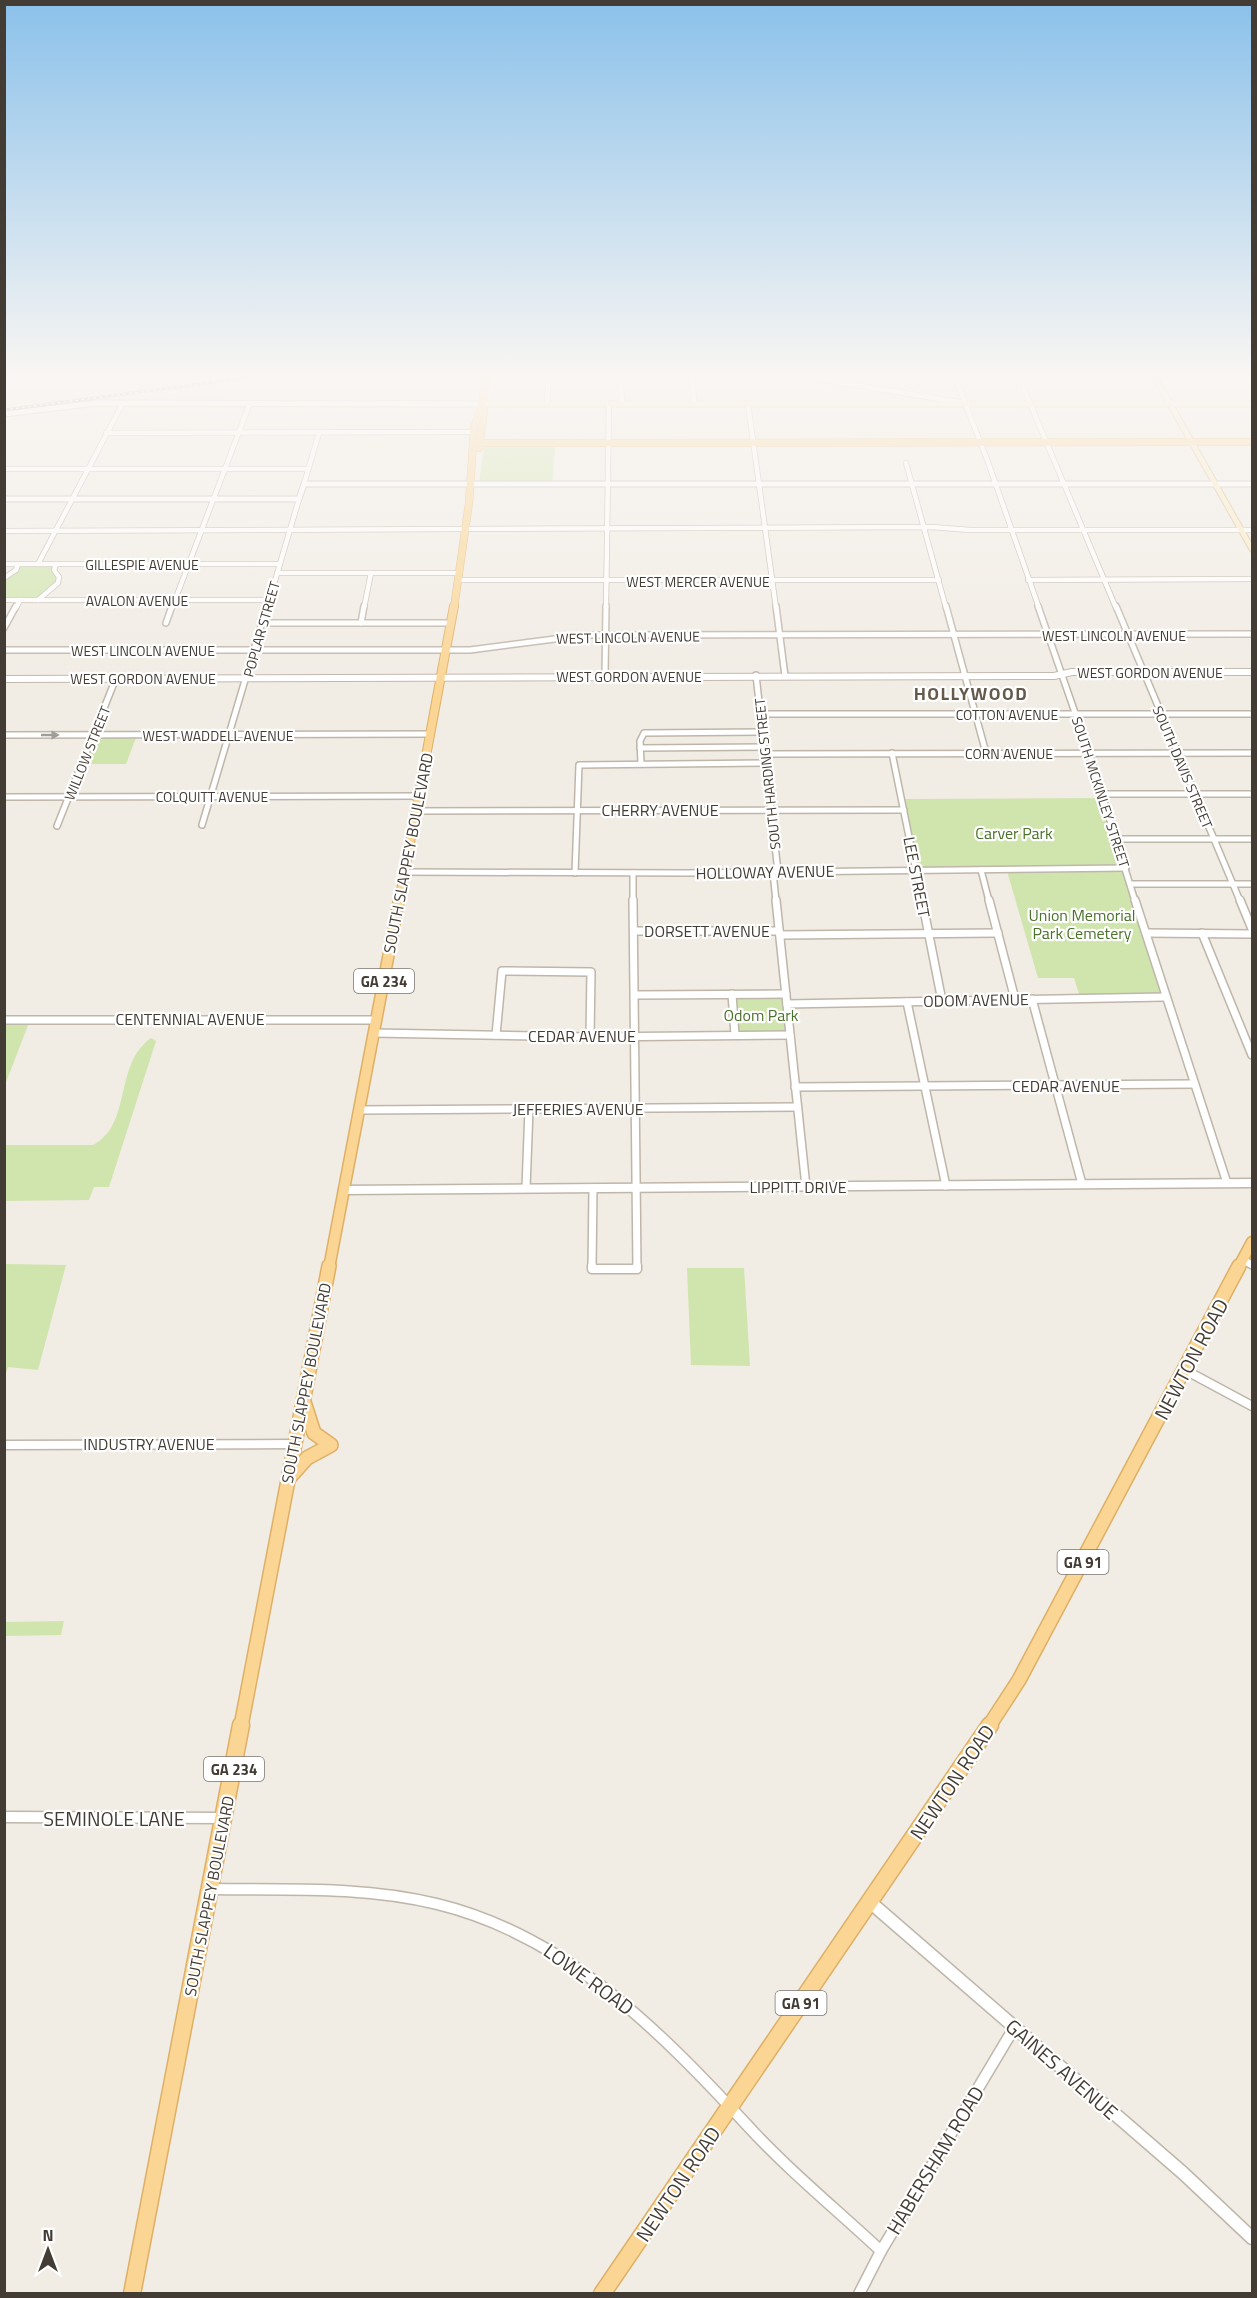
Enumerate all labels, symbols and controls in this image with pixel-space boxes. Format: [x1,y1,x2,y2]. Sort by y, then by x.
street label: GILLESPIE AVENUE [85,554,199,575]
street label: WEST MERCER AVENUE [626,571,770,592]
street label: POPLAR STREET [237,578,285,679]
street label: AVALON AVENUE [86,590,188,611]
street label: WEST LINCOLN AVENUE [556,625,700,649]
street label: WEST LINCOLN AVENUE [1042,625,1186,646]
street label: WEST LINCOLN AVENUE [71,640,215,661]
street label: WEST GORDON AVENUE [1077,662,1223,683]
street label: WEST GORDON AVENUE [556,666,702,687]
street label: WEST GORDON AVENUE [70,668,216,689]
district label: HOLLYWOOD [914,680,1028,707]
street label: SOUTH HARDING STREET [749,697,785,851]
street label: WILLOW STREET [59,702,116,803]
street label: SOUTH DAVIS STREET [1148,703,1219,832]
street label: COTTON AVENUE [956,704,1059,725]
street label: SOUTH MCKINLEY STREET [1067,714,1136,871]
street label: WEST WADDELL AVENUE [143,725,294,746]
one-way arrow [40,730,59,740]
street label: CORN AVENUE [965,743,1053,764]
street label: SOUTH SLAPPEY BOULEVARD [377,751,439,955]
street label: COLQUITT AVENUE [156,786,269,807]
street label: CHERRY AVENUE [601,798,719,822]
park label: Carver Park [975,821,1053,845]
street label: LEE STREET [897,834,937,920]
street label: HOLLOWAY AVENUE [695,859,835,885]
park label: Union Memorial Park Cemetery [1029,903,1135,945]
street label: DORSETT AVENUE [644,919,770,943]
road number: GA 234 [354,969,414,993]
street label: ODOM AVENUE [923,987,1029,1013]
park label: Odom Park [724,1003,799,1027]
street label: CENTENNIAL AVENUE [115,1007,265,1031]
street label: CEDAR AVENUE [528,1024,636,1048]
street label: CEDAR AVENUE [1012,1074,1120,1098]
street label: JEFFERIES AVENUE [512,1097,644,1121]
street label: LIPPITT DRIVE [749,1175,847,1199]
street label: SOUTH SLAPPEY BOULEVARD [275,1281,337,1485]
street label: NEWTON ROAD [1146,1293,1236,1425]
street label: INDUSTRY AVENUE [83,1432,215,1456]
road number: GA 91 [1058,1550,1108,1574]
street label: NEWTON ROAD [902,1718,1002,1846]
road number: GA 234 [204,1757,264,1781]
street label: SOUTH SLAPPEY BOULEVARD [178,1794,240,1998]
street label: SEMINOLE LANE [43,1803,185,1834]
street label: LOWE ROAD [537,1935,641,2023]
road number: GA 91 [776,1991,826,2015]
street label: GAINES AVENUE [999,2011,1125,2127]
street label: HABERSHAM ROAD [878,2080,992,2240]
street label: NEWTON ROAD [628,2120,728,2248]
north arrow [18,2220,78,2280]
text: N [42,2223,54,2247]

